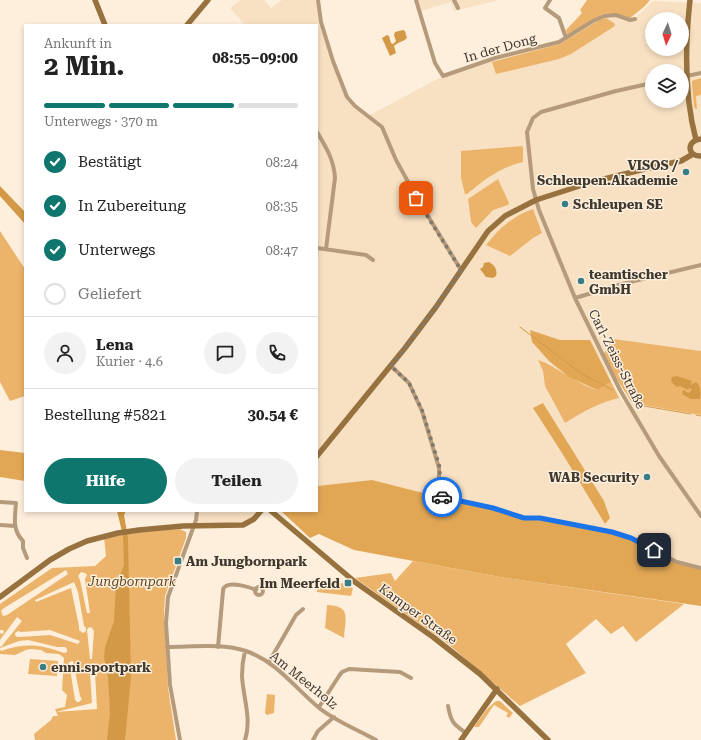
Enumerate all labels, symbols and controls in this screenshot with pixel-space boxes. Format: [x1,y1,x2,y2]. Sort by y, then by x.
north arrow [645,12,689,56]
map controls [645,12,689,108]
street label: In der Dong [462,30,538,65]
text: Ankunft in [44,36,112,51]
text: 08:55–09:00 [212,49,298,67]
text: 2 Min. [44,51,125,81]
button: layers [645,64,689,108]
text: Unterwegs · 370 m [44,114,158,129]
icon: check [44,151,66,173]
text: Bestätigt [78,153,142,171]
text: 08:24 [266,155,298,170]
place label: VISOS / Schleupen.Akademie [537,158,679,188]
marker: VISOS / Schleupen.Akademie [681,167,691,177]
pin [399,181,433,215]
icon: bag [405,187,427,209]
icon: check [44,195,66,217]
text: In Zubereitung [78,197,186,215]
place label: Schleupen SE [573,197,663,212]
text: 08:35 [266,199,298,214]
marker: Schleupen SE [560,199,570,209]
icon: check [44,239,66,261]
text: Unterwegs [78,241,155,259]
text: 08:47 [266,243,298,258]
place label: teamtischer GmbH [589,267,668,297]
marker: teamtischer GmbH [576,276,586,286]
text: Geliefert [78,285,142,303]
street label: Carl-Zeiss-Straße [585,307,649,411]
button: person [44,332,86,374]
button: chat [204,332,246,374]
button: phone [256,332,298,374]
text: Lena [96,336,133,354]
text: Kurier · 4.6 [96,354,163,369]
text: Bestellung #5821 [44,406,167,424]
text: 30.54 € [247,406,298,424]
button: Hilfe [44,458,167,504]
button: Teilen [175,458,298,504]
place label: WAB Security [549,470,639,485]
marker: WAB Security [642,472,652,482]
courier [422,477,462,517]
icon: car [431,486,453,508]
pin [637,533,671,567]
icon: home [643,539,665,561]
place label: Am Jungbornpark [186,554,307,569]
marker: Am Jungbornpark [173,556,183,566]
park label: Jungbornpark [87,574,177,589]
place label: Im Meerfeld [259,576,340,591]
marker: Im Meerfeld [343,578,353,588]
street label: Kamper Straße [376,581,460,647]
street label: Am Meerholz [267,648,341,712]
place label: enni.sportpark [51,660,151,675]
marker: enni.sportpark [38,662,48,672]

